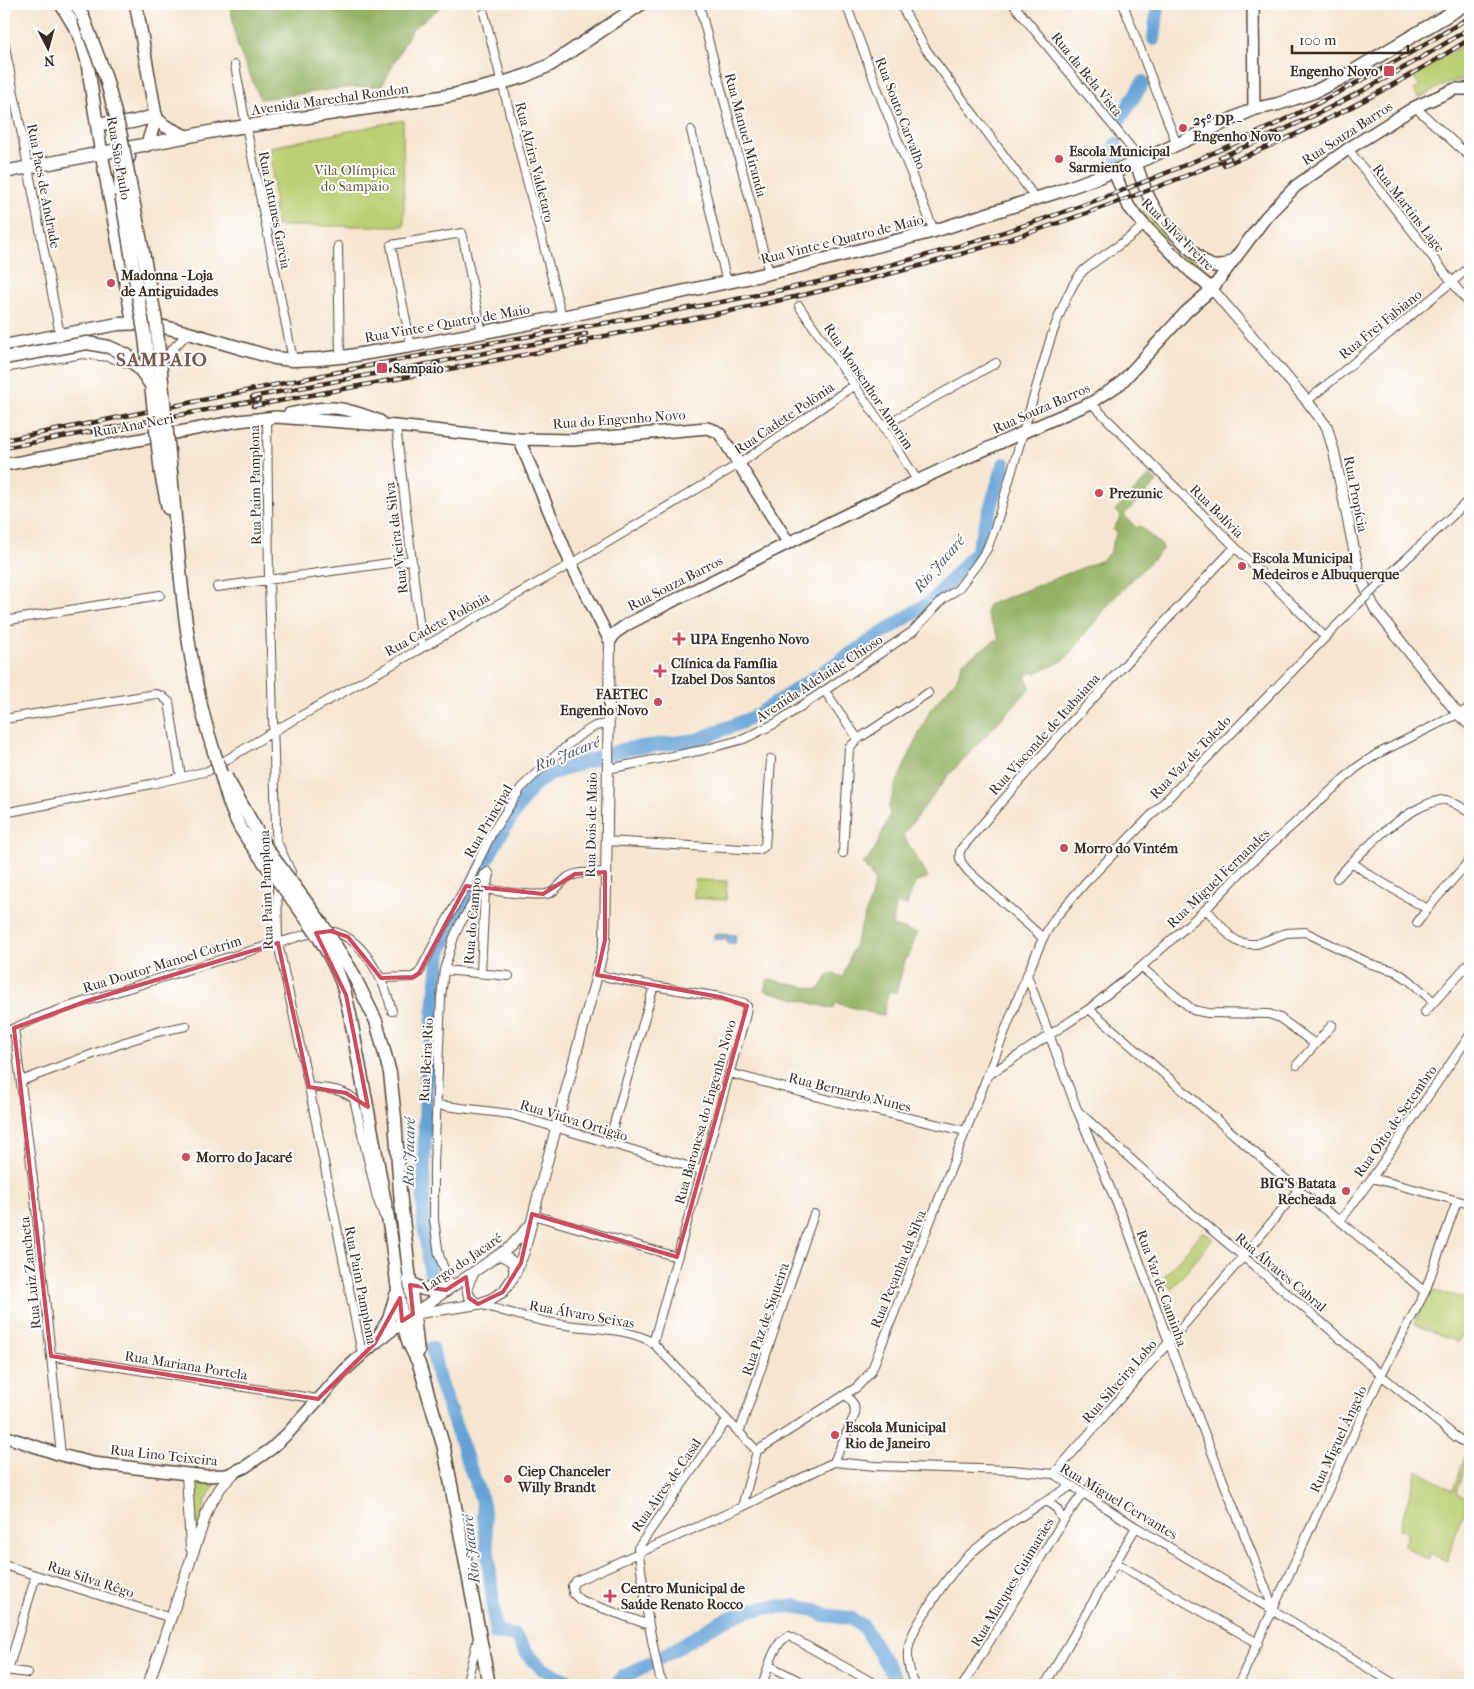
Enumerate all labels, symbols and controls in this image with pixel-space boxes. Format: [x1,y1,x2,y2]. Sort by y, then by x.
north arrow [22,22,72,72]
scale bar [1292,22,1408,54]
street label: Rua da Bela Vista [1047,29,1126,120]
text: 100 m [1299,31,1337,49]
text: N [43,51,55,69]
street label: Rua Souto Carvalho [871,55,930,172]
place label: Engenho Novo [1290,63,1378,80]
marker: Engenho Novo [1382,64,1396,78]
street label: Rua Manuel Miranda [721,71,770,200]
street label: Avenida Marechal Rondon [249,80,410,119]
street label: Rua Souza Barros [1299,98,1396,169]
street label: Rua Alzira Valdetaro [511,100,558,224]
place label: 25º DP - Engenho Novo [1193,112,1281,145]
street label: Rua São Paulo [103,115,134,201]
street label: Rua Paes de Andrade [23,122,64,250]
marker: 25º DP - Engenho Novo [1177,122,1189,134]
place label: Escola Municipal Sarmiento [1069,143,1170,176]
street label: Rua Antunes Garcia [255,150,294,271]
marker: Escola Municipal Sarmiento [1053,153,1065,165]
street label: Rua Martins Lage [1369,161,1448,256]
park label: Vila Olímpica do Sampaio [313,162,396,195]
street label: Rua Silva Freire [1138,194,1218,274]
street label: Rua Vinte e Quatro de Maio [759,211,925,268]
place label: Madonna - Loja de Antiguidades [120,267,219,300]
marker: Madonna - Loja de Antiguidades [105,277,117,289]
street label: Rua Frei Fabiano [1335,286,1425,363]
street label: Rua Vinte e Quatro de Maio [363,301,531,346]
street label: Rua Monsenhor Amorim [820,320,917,453]
district label: SAMPAIO [116,349,208,371]
place label: Sampaio [393,360,444,377]
marker: Sampaio [375,361,389,375]
street label: Rua Cadete Polônia [731,378,838,458]
street label: Rua Souza Barros [990,379,1093,438]
street label: Rua do Engenho Novo [552,406,686,433]
street label: Rua Ana Neri [92,410,175,441]
street label: Rua Paim Pamplona [246,424,265,545]
street label: Rua Propícia [1340,455,1371,534]
street label: Rua Vieira da Silva [381,481,412,595]
street label: Rua Bolívia [1186,481,1247,542]
place label: Prezunic [1109,485,1164,502]
marker: Prezunic [1093,487,1105,499]
water label: Rio Jacaré [909,531,970,597]
place label: Escola Municipal Medeiros e Albuquerque [1251,550,1399,583]
street label: Rua Souza Barros [625,552,726,615]
marker: Escola Municipal Medeiros e Albuquerque [1236,560,1248,572]
street label: Rua Cadete Polônia [382,588,493,660]
place label: UPA Engenho Novo [689,631,809,648]
street label: Avenida Adelaide Chioso [752,631,886,726]
marker: UPA Engenho Novo [672,632,686,646]
place label: Clínica da Família Izabel Dos Santos [671,655,778,688]
marker: Clínica da Família Izabel Dos Santos [653,664,667,678]
street label: Rua Visconde de Itabaiana [985,670,1104,799]
place label: FAETEC Engenho Novo [560,686,648,719]
marker: FAETEC Engenho Novo [652,696,664,708]
street label: Rua Vaz de Toledo [1146,712,1234,803]
water label: Rio Jacaré [531,732,604,776]
street label: Rua Dois de Maio [582,772,601,878]
street label: Rua Principal [461,781,516,861]
street label: Rua Miguel Fernandes [1163,825,1273,932]
street label: Rua Paim Pamplona [256,829,277,950]
place label: Morro do Vintém [1073,840,1178,857]
marker: Morro do Vintém [1058,842,1070,854]
street label: Rua do Campo [460,877,485,965]
street label: Rua Doutor Manoel Cotrim [81,932,244,997]
street label: Rua Beira Rio [416,1018,437,1103]
street label: Rua Baronesa do Engenho Novo [671,1018,740,1206]
street label: Rua Oito de Setembro [1350,1062,1441,1181]
street label: Rua Bernardo Nunes [787,1069,913,1116]
street label: Rua Viúva Ortigão [518,1096,630,1145]
water label: Rio Jacaré [399,1115,419,1188]
place label: Morro do Jacaré [195,1149,292,1166]
marker: Morro do Jacaré [180,1151,192,1163]
place label: BIG'S Batata Recheada [1260,1175,1337,1208]
marker: BIG'S Batata Recheada [1340,1185,1352,1197]
street label: Rua Peçanha da Silva [867,1207,930,1331]
street label: Rua Luiz Zancheta [16,1215,45,1330]
street label: Rua Paim Pamplona [341,1224,380,1346]
street label: Rua Vaz de Caminha [1133,1228,1191,1349]
street label: Largo do Jacaré [419,1229,506,1295]
street label: Rua Álvares Cabral [1232,1229,1330,1316]
street label: Rua Paz de Siqueira [738,1260,793,1378]
street label: Rua Álvaro Seixas [528,1296,636,1332]
street label: Rua Silveira Lobo [1078,1336,1160,1427]
street label: Rua Mariana Portela [123,1347,249,1384]
street label: Rua Miguel Ângelo [1305,1383,1371,1495]
place label: Escola Municipal Rio de Janeiro [845,1419,946,1452]
marker: Escola Municipal Rio de Janeiro [829,1429,841,1441]
street label: Rua Aires de Casal [628,1435,705,1535]
street label: Rua Lino Teixeira [109,1441,219,1470]
street label: Rua Miguel Cervantes [1057,1460,1181,1543]
place label: Ciep Chanceler Willy Brandt [517,1463,611,1496]
marker: Ciep Chanceler Willy Brandt [502,1473,514,1485]
water label: Rio Jacaré [458,1512,484,1585]
street label: Rua Marques Guimarães [967,1515,1058,1650]
street label: Rua Silva Rêgo [45,1557,136,1601]
place label: Centro Municipal de Saúde Renato Rocco [621,1580,745,1613]
marker: Centro Municipal de Saúde Renato Rocco [603,1589,617,1603]

